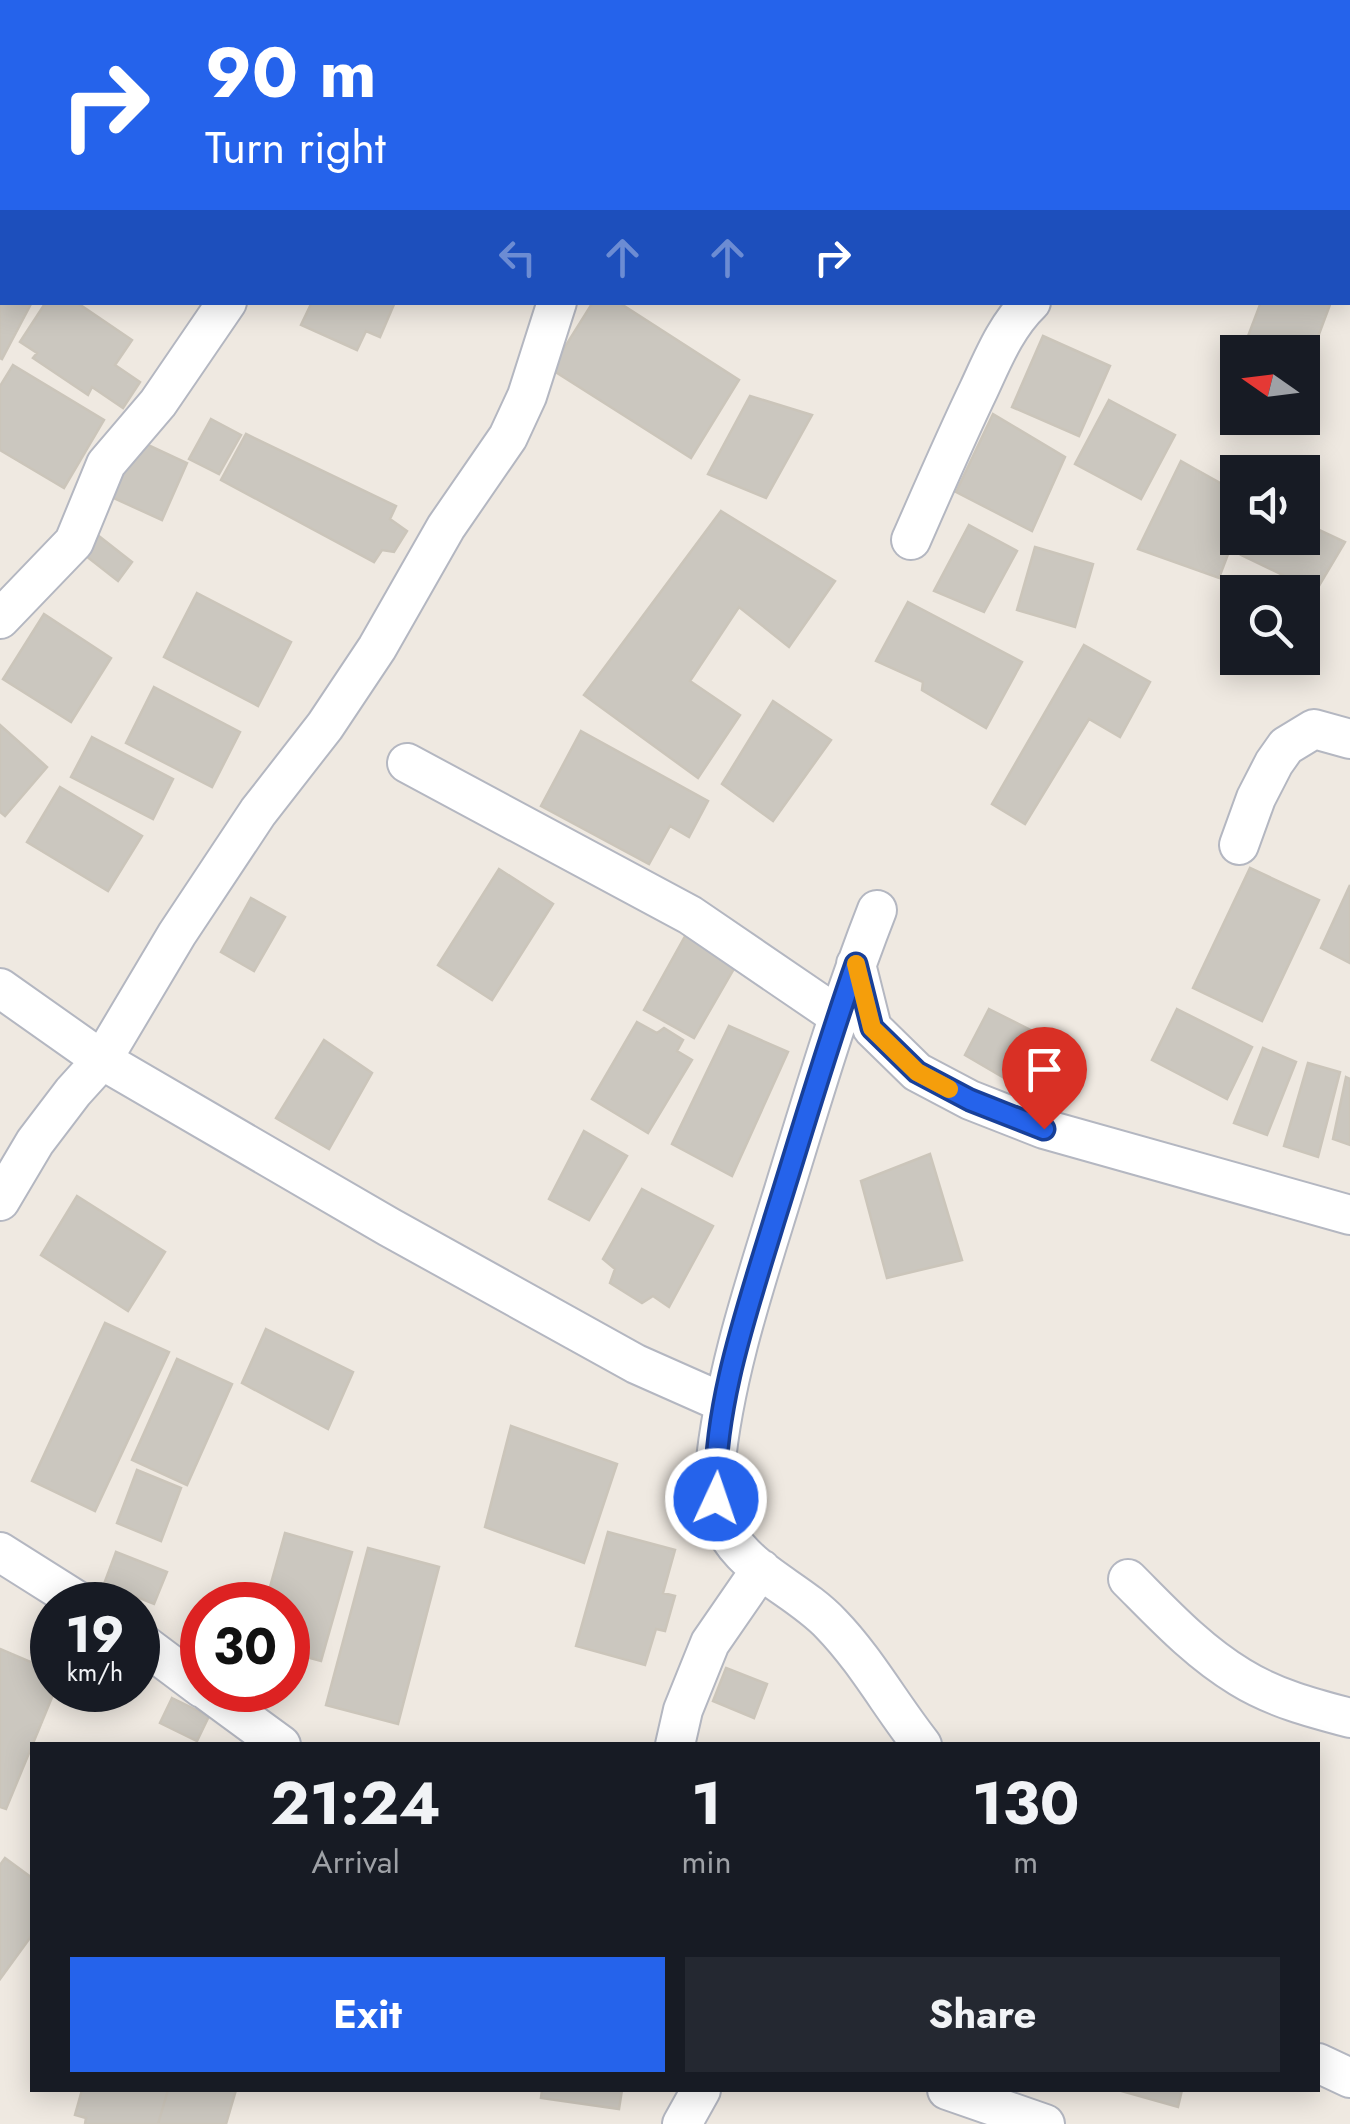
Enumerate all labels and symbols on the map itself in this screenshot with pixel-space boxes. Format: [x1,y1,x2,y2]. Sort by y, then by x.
north arrow [1220,335,1320,435]
pin [1002,1027,1087,1130]
position arrow [664,1447,768,1551]
speed limit sign: 30 [180,1582,310,1712]

